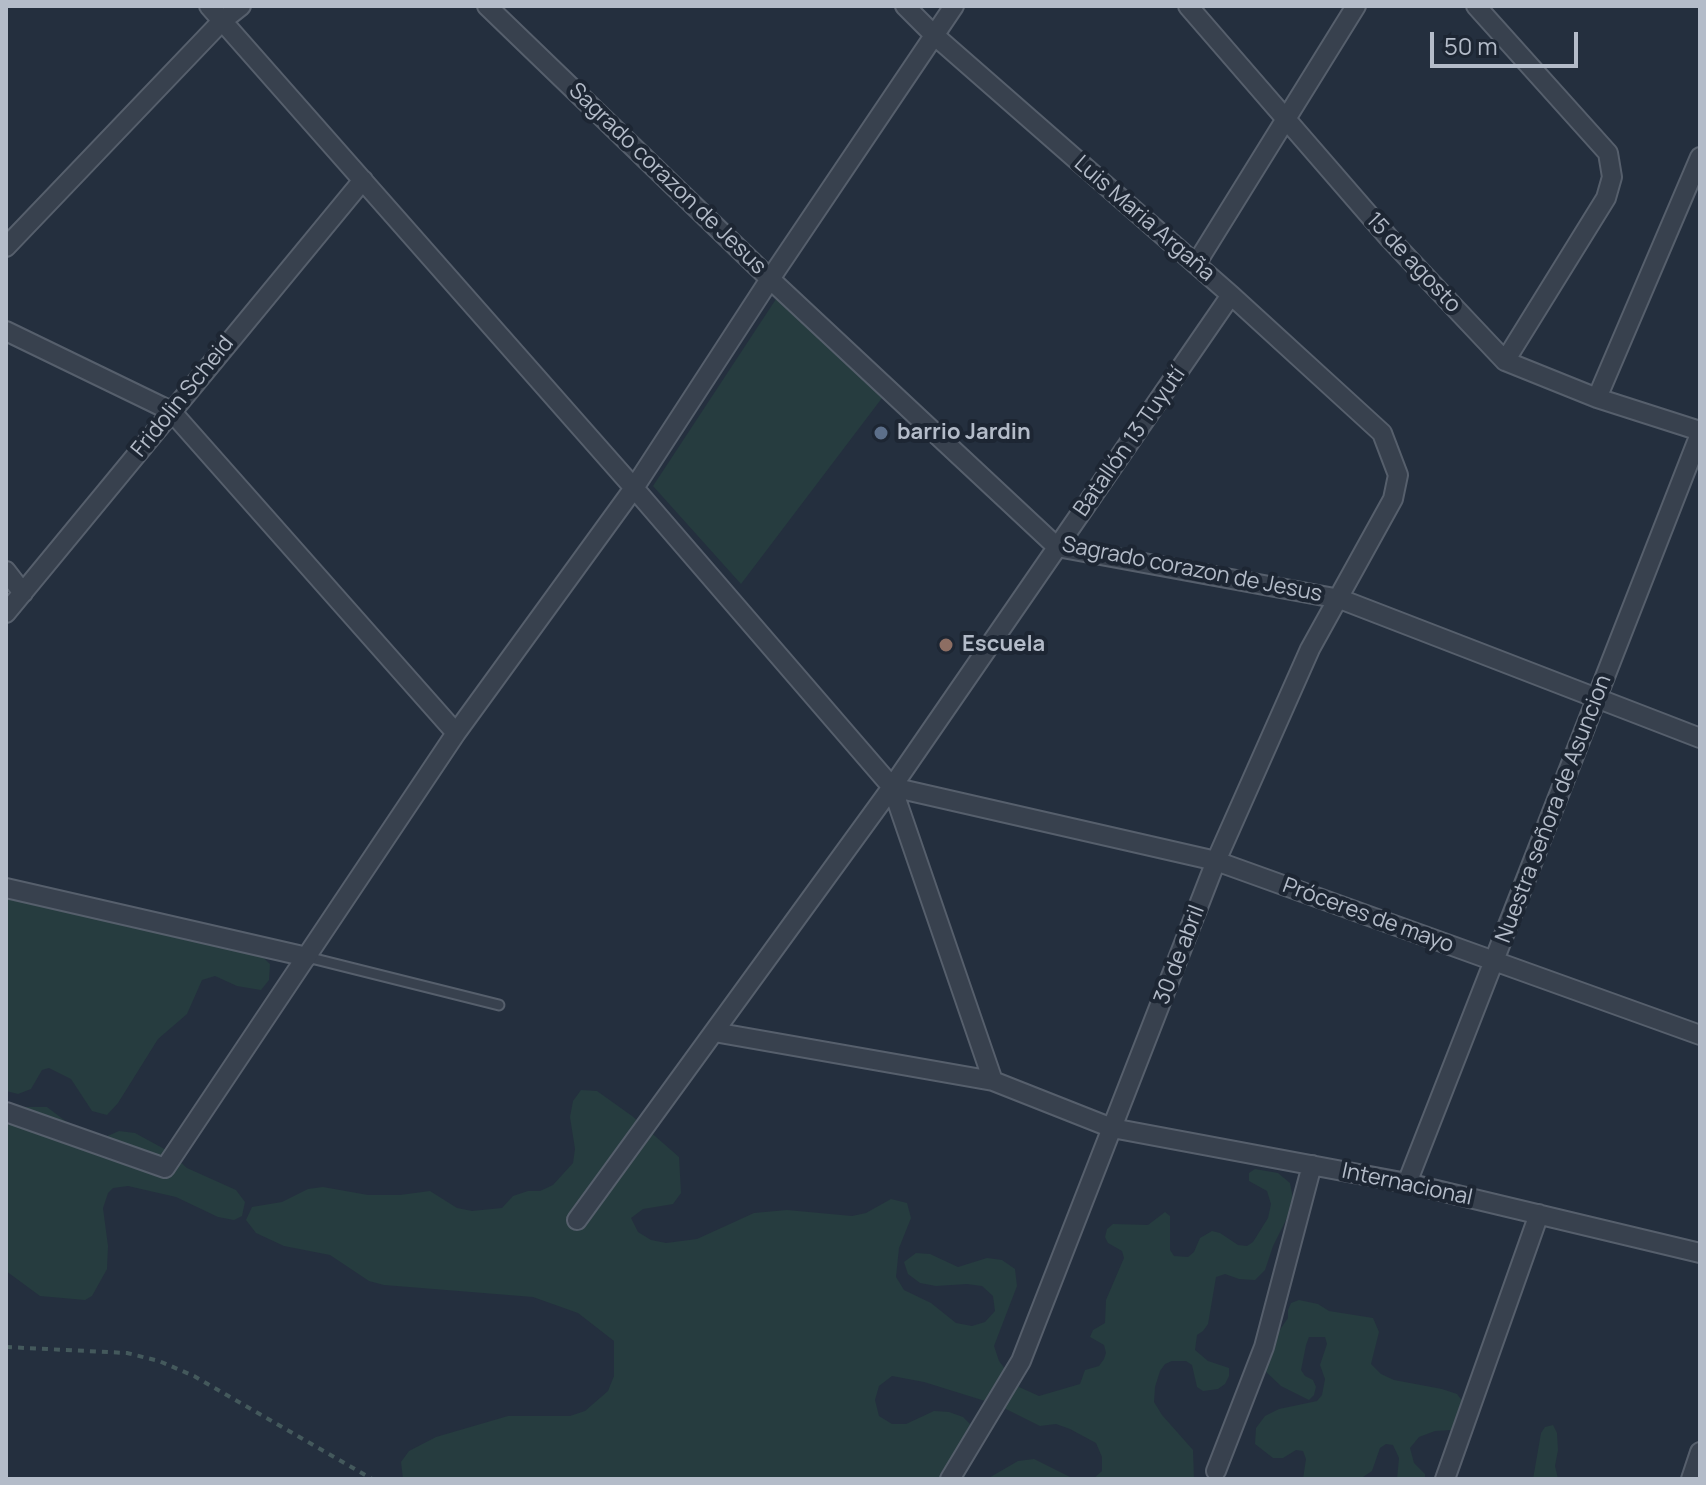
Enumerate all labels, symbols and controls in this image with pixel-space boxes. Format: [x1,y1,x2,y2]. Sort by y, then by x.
scale bar [1434,16,1582,66]
text: 50 m [1444,29,1498,62]
street label: Sagrado corazon de Jesus [563,78,771,280]
street label: Luis Maria Argaña [1068,151,1220,287]
street label: 15 de agosto [1360,208,1466,318]
street label: Fridolin Scheid [126,331,240,463]
street label: Batallón 13 Tuyutí [1069,362,1191,522]
place label: barrio Jardin [897,420,1031,446]
marker: barrio Jardin [872,424,890,442]
street label: Sagrado corazon de Jesus [1060,532,1324,608]
place label: Escuela [962,632,1045,658]
marker: Escuela [937,636,955,654]
street label: Nuestra señora de Asuncion [1491,671,1617,947]
street label: Próceres de mayo [1279,873,1457,959]
street label: 30 de abril [1149,902,1211,1008]
street label: Internacional [1339,1158,1475,1212]

